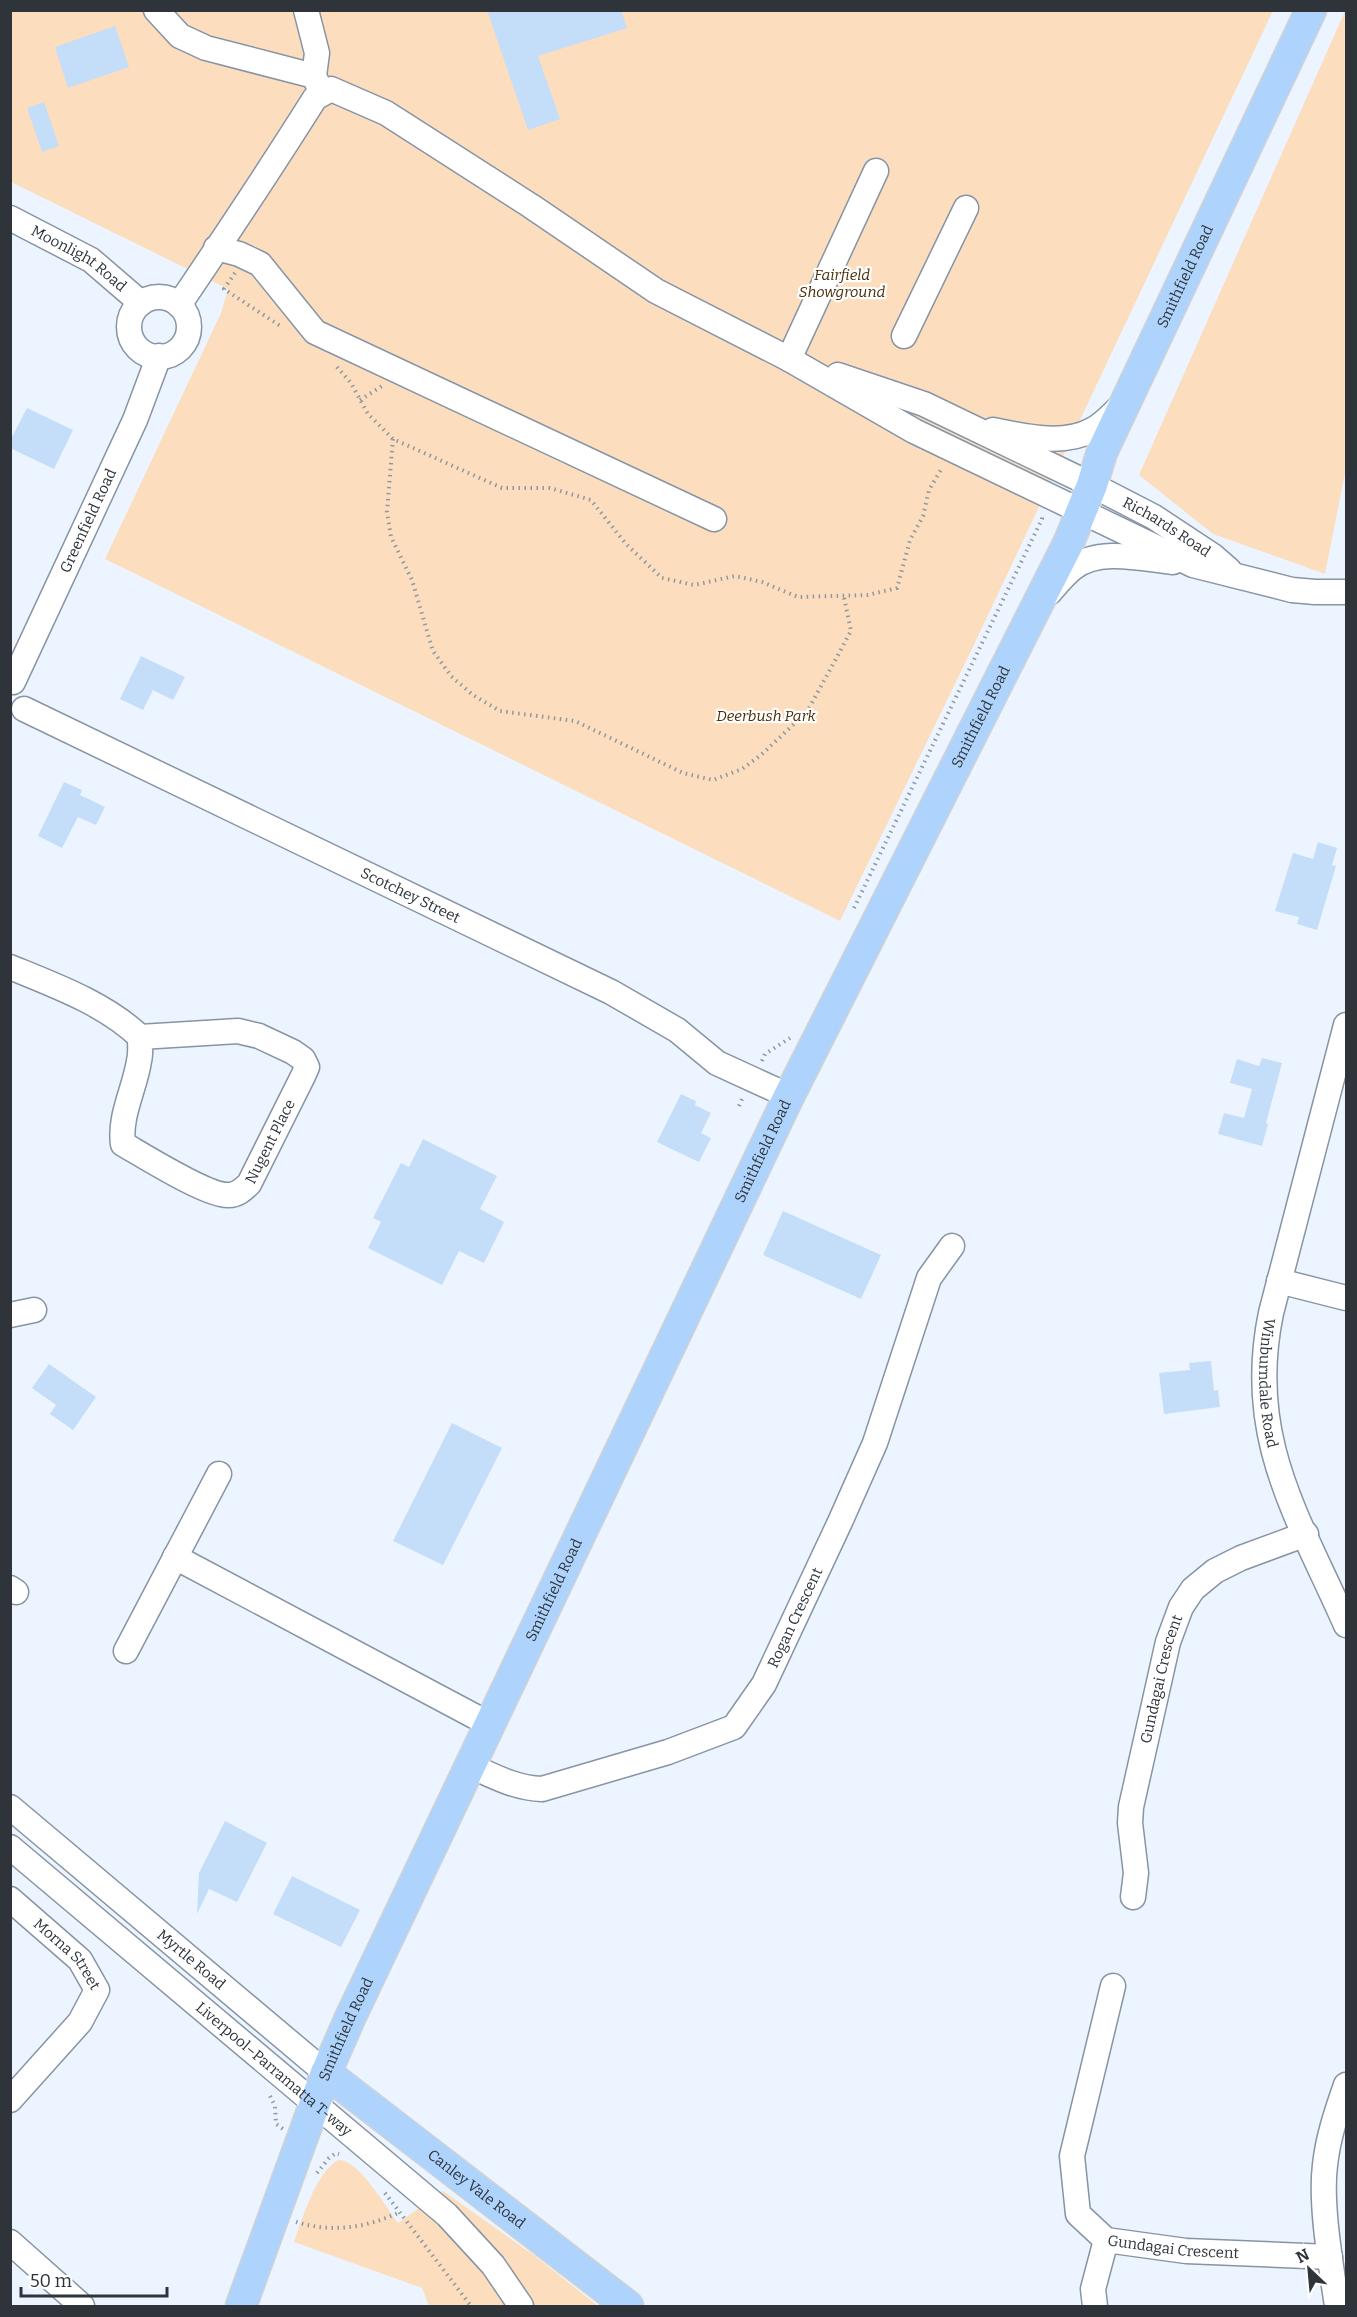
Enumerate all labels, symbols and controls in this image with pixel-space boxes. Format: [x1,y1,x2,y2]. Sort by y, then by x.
street label: Moonlight Road [28,222,130,295]
street label: Smithfield Road [1153,222,1217,331]
park label: Fairfield Showground [799,266,886,301]
street label: Greenfield Road [56,466,120,576]
street label: Richards Road [1120,493,1214,561]
street label: Smithfield Road [947,663,1014,771]
park label: Deerbush Park [716,707,817,725]
street label: Scotchey Street [358,864,464,927]
street label: Nugent Place [242,1096,299,1187]
street label: Smithfield Road [731,1097,795,1206]
street label: Winburndale Road [1255,1317,1282,1450]
street label: Smithfield Road [522,1536,586,1644]
street label: Rogan Crescent [764,1564,827,1671]
street label: Gundagai Crescent [1137,1612,1187,1745]
street label: Morna Street [30,1915,104,1993]
street label: Myrtle Road [154,1926,229,1993]
street label: Smithfield Road [315,1975,377,2083]
street label: Liverpool–Parramatta T-way [192,1998,356,2140]
street label: Canley Vale Road [424,2146,529,2232]
street label: Gundagai Crescent [1106,2231,1240,2262]
north arrow [1279,2239,1339,2299]
text: N [1293,2245,1312,2267]
scale bar [21,2260,166,2298]
text: 50 m [30,2270,72,2292]

